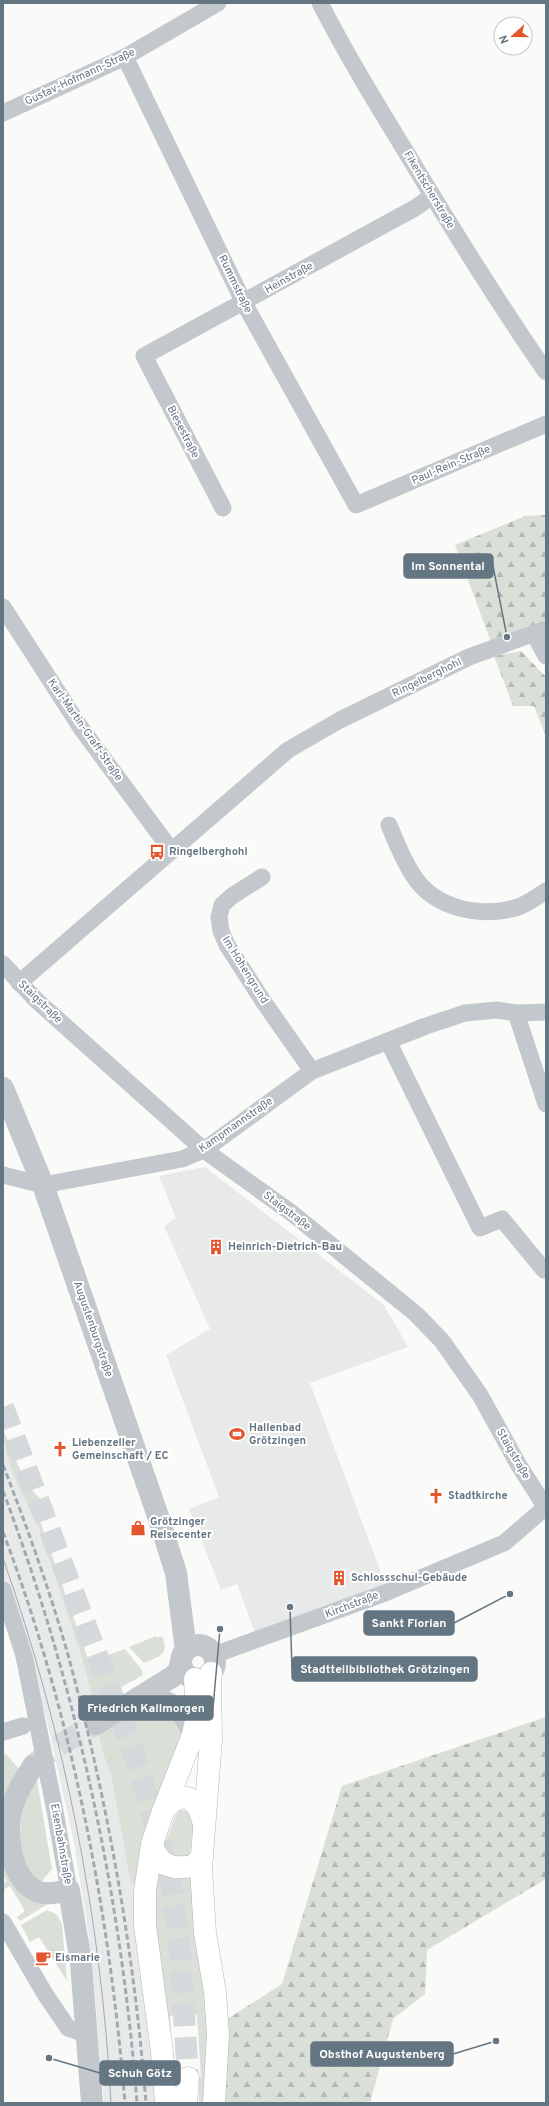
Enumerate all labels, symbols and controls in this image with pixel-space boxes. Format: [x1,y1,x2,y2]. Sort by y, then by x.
north arrow [493,16,533,56]
text: N [497,33,513,45]
street label: Gustav-Hofmann-Straße [23,45,137,109]
street label: Fikentscherstraße [400,149,458,232]
street label: Rummstraße [215,253,255,315]
street label: Heinstraße [262,259,316,297]
street label: Biesestraße [164,403,202,461]
street label: Paul-Rein-Straße [410,442,492,488]
callout: Im Sonnental [404,554,493,578]
text: Im Sonnental [411,559,485,575]
street label: Ringelberghohl [390,655,464,701]
street label: Karl-Martin-Graff-Straße [44,676,126,784]
bus stop icon: Ringelberghohl [148,843,166,861]
place label: Ringelberghohl [169,845,248,859]
street label: Im Hohengrund [219,934,271,1006]
street label: Staigstraße [15,978,65,1027]
street label: Kampmannstraße [196,1094,276,1156]
street label: Staigstraße [260,1189,314,1233]
building icon: Heinrich-Dietrich-Bau [207,1238,225,1256]
place label: Heinrich-Dietrich-Bau [228,1240,342,1254]
street label: Augustenburgstraße [70,1279,116,1379]
place label: Hallenbad Grötzingen [249,1421,306,1448]
sports icon: Hallenbad Grötzingen [228,1425,246,1443]
street label: Staigstraße [493,1426,533,1482]
place label: Liebenzeller Gemeinschaft / EC [72,1436,169,1463]
church icon: Liebenzeller Gemeinschaft / EC [51,1440,69,1458]
church icon: Stadtkirche [427,1487,445,1505]
place label: Stadtkirche [448,1489,508,1503]
place label: Grötzinger Reisecenter [150,1515,212,1542]
shop icon: Grötzinger Reisecenter [129,1519,147,1537]
building icon: Schlossschul-Gebäude [330,1569,348,1587]
place label: Schlossschul-Gebäude [351,1571,467,1585]
street label: Kirchstraße [323,1588,381,1622]
callout: Sankt Florian [364,1611,454,1635]
text: Sankt Florian [372,1616,446,1632]
callout: Stadtteilbibliothek Grötzingen [292,1657,477,1681]
text: Stadtteilbibliothek Grötzingen [300,1662,470,1678]
callout: Friedrich Kallmorgen [79,1696,213,1720]
text: Friedrich Kallmorgen [87,1701,205,1717]
street label: Eisenbahnstraße [47,1802,75,1886]
cafe icon: Eismarie [34,1949,52,1967]
place label: Eismarie [55,1951,100,1965]
callout: Obsthof Augustenberg [311,2042,453,2066]
text: Obsthof Augustenberg [319,2047,445,2063]
callout: Schuh Götz [100,2061,180,2085]
text: Schuh Götz [108,2066,172,2082]

